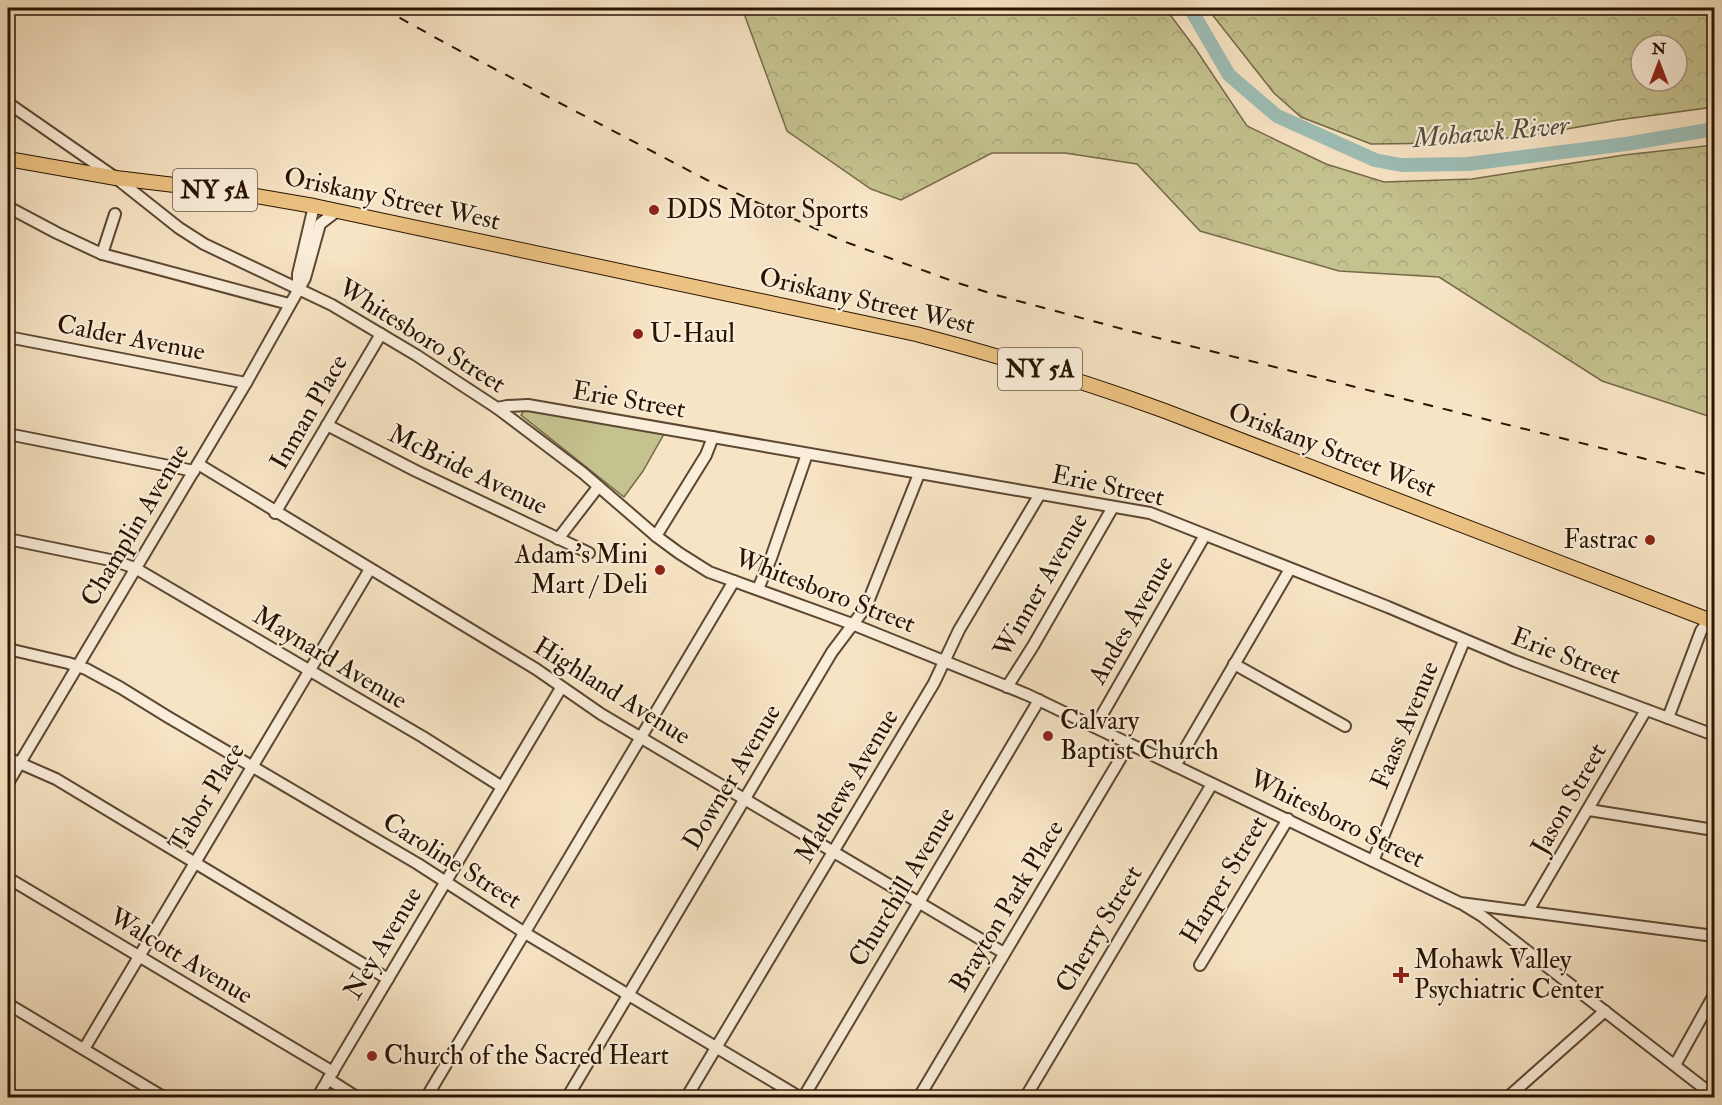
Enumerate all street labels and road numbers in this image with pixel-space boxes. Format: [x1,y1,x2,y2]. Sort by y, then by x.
street label: Oriskany Street West [281,160,503,238]
road number: NY 5A [173,169,257,211]
street label: Oriskany Street West [756,261,978,341]
street label: Whitesboro Street [332,271,511,400]
street label: Calder Avenue [54,308,208,368]
road number: NY 5A [998,348,1082,390]
street label: Inman Place [263,349,355,475]
street label: Erie Street [570,374,688,426]
street label: Oriskany Street West [1224,396,1440,504]
street label: McBride Avenue [383,418,553,522]
street label: Champlin Avenue [74,438,197,613]
street label: Erie Street [1049,458,1167,514]
street label: Winner Avenue [986,507,1095,664]
street label: Whitesboro Street [729,542,920,640]
street label: Andes Avenue [1081,550,1181,691]
street label: Maynard Avenue [247,599,413,717]
street label: Erie Street [1507,621,1625,691]
street label: Highland Avenue [528,630,696,752]
street label: Faass Avenue [1364,656,1446,794]
street label: Downer Avenue [676,698,788,856]
street label: Mathews Avenue [788,703,906,869]
street label: Tabor Place [162,737,252,857]
street label: Jason Street [1524,737,1614,861]
street label: Whitesboro Street [1243,762,1430,875]
street label: Churchill Avenue [842,801,962,973]
street label: Caroline Street [377,806,527,916]
street label: Harper Street [1173,810,1276,950]
street label: Brayton Park Place [943,814,1071,998]
street label: Cherry Street [1049,860,1149,998]
street label: Ney Avenue [337,881,429,1005]
street label: Walcott Avenue [102,900,259,1011]

